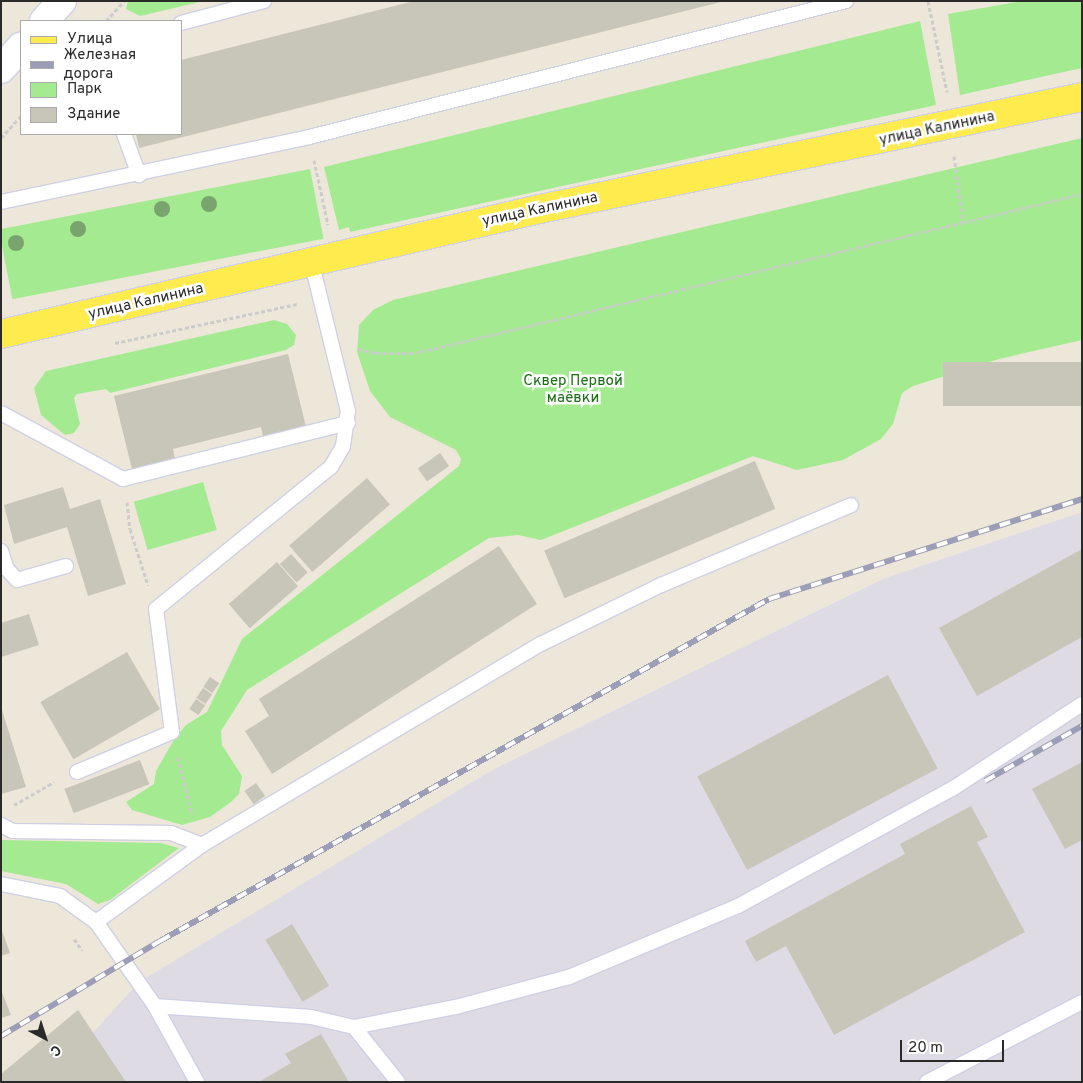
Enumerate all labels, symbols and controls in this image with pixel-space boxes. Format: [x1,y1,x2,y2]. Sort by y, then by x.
legend [20,20,182,135]
text: Улица [67,30,112,49]
text: Железная дорога [64,46,136,84]
text: Парк [67,80,102,99]
text: Здание [67,105,120,124]
street label: улица Калинина [878,108,996,150]
street label: улица Калинина [481,189,599,231]
street label: улица Калинина [87,280,205,324]
park label: Сквер Первой маёвки [523,372,623,407]
north arrow [20,1013,70,1063]
scale bar [903,1030,1007,1062]
text: 20 m [908,1039,943,1058]
text: С [46,1040,64,1059]

